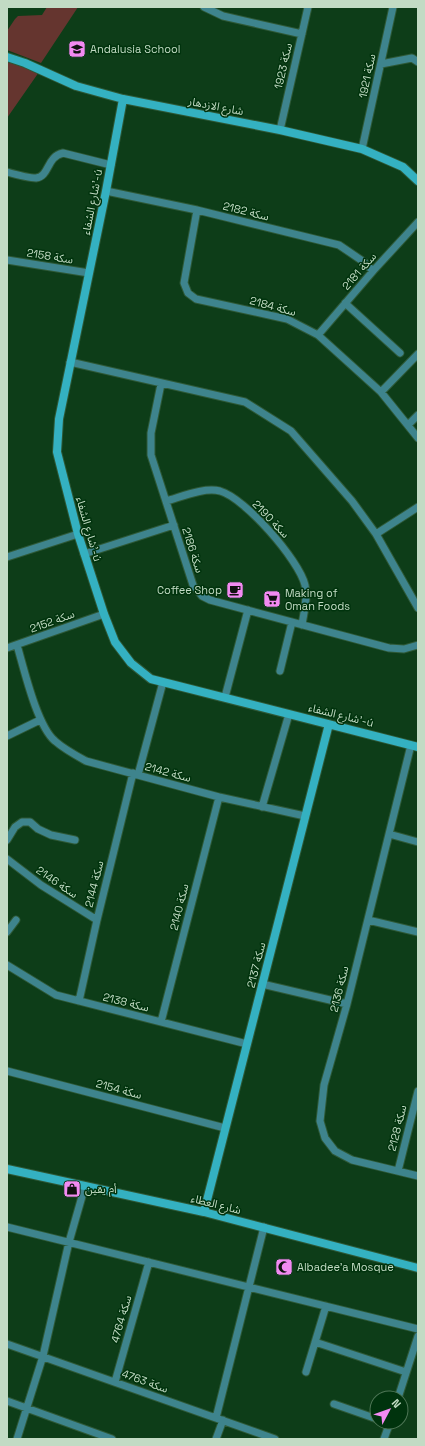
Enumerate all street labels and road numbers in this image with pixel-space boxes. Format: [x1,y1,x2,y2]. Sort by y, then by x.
street label: سكة 1923 [271,41,295,90]
street label: سكة 1921 [355,52,379,99]
street label: شارع الازدهار [186,94,245,119]
street label: شارع الشفاء'-ú [79,168,106,236]
street label: سكة 2182 [221,199,271,224]
street label: سكة 2158 [26,245,75,267]
street label: سكة 2181 [339,249,379,293]
street label: سكة 2184 [248,293,298,319]
street label: شارع الشفاء'-ú [72,495,105,563]
street label: سكة 2190 [249,497,293,541]
street label: سكة 2186 [179,525,207,575]
street label: سكة 2152 [28,606,77,636]
street label: شارع الشفاء'-ú [307,700,375,731]
street label: سكة 2142 [143,759,193,785]
street label: سكة 2144 [81,859,107,909]
street label: سكة 2146 [34,863,81,901]
street label: سكة 2140 [166,882,192,932]
street label: سكة 2137 [244,940,269,989]
street label: سكة 2136 [327,964,352,1013]
street label: سكة 2138 [101,990,151,1015]
street label: سكة 2154 [94,1076,144,1102]
street label: سكة 2128 [385,1103,410,1153]
street label: شارع العطاء [189,1191,243,1218]
street label: سكة 4764 [108,1293,135,1344]
street label: سكة 4763 [120,1366,170,1396]

